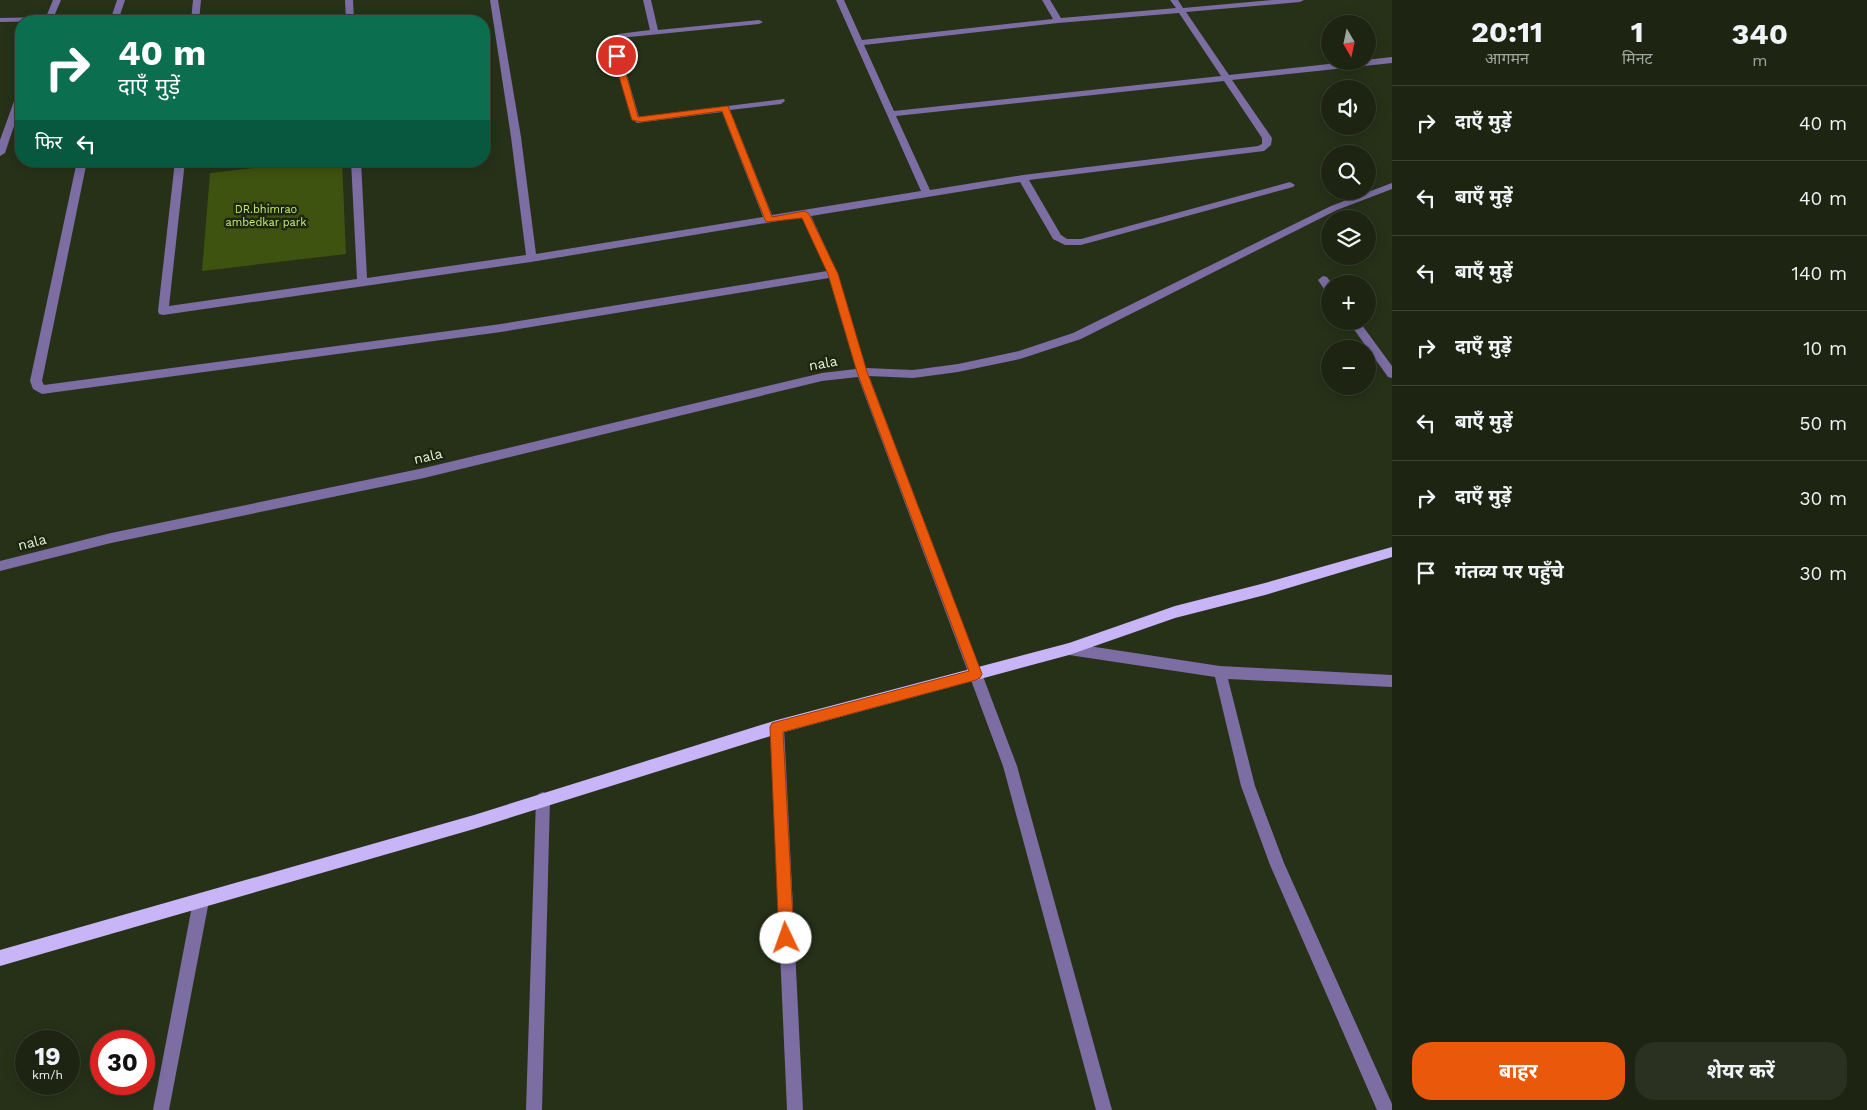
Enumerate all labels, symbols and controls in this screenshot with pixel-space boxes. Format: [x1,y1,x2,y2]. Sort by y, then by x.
text: 20:11 [1471,14,1543,49]
text: 1 [1631,14,1644,49]
north arrow [1321,15,1376,70]
map controls [1321,15,1376,395]
text: 340 [1732,16,1788,51]
text: 40 m [118,32,206,74]
icon: right [35,35,100,100]
pin [596,35,638,77]
icon: arrive [603,42,631,70]
text: आगमन [1485,49,1529,68]
text: मिनट [1622,49,1653,68]
text: m [1752,51,1767,70]
text: दाएँ मुड़ें [118,74,180,99]
button: sound [1321,80,1376,135]
icon: right [1412,109,1440,137]
text: दाएँ मुड़ें [1455,110,1511,133]
text: 40 m [1799,112,1847,135]
icon: left [72,130,100,158]
text: फिर [35,131,62,154]
button: search [1321,145,1376,200]
icon: left [1412,184,1440,212]
text: बाएँ मुड़ें [1455,185,1513,208]
text: 40 m [1799,187,1847,210]
park label: DR.bhimrao ambedkar park [225,203,307,229]
button: layers [1321,210,1376,265]
icon: left [1412,259,1440,287]
text: बाएँ मुड़ें [1455,260,1513,283]
text: 140 m [1792,262,1847,285]
button: + [1321,275,1376,330]
icon: right [1412,334,1440,362]
text: दाएँ मुड़ें [1455,335,1511,358]
text: 10 m [1803,337,1847,360]
button: − [1321,340,1376,395]
street label: nala [807,353,839,373]
icon: left [1412,409,1440,437]
text: बाएँ मुड़ें [1455,410,1513,433]
text: 50 m [1800,412,1847,435]
street label: nala [412,445,444,467]
icon: right [1412,484,1440,512]
text: दाएँ मुड़ें [1455,485,1511,508]
text: 30 m [1800,487,1847,510]
street label: nala [16,531,48,553]
icon: arrive [1412,559,1440,587]
text: गंतव्य पर पहुँचे [1455,560,1564,583]
text: 30 m [1800,562,1847,585]
position arrow [759,911,811,963]
speed limit sign: 30 [90,1030,155,1095]
text: 19 [34,1042,61,1071]
button: बाहर [1412,1042,1625,1100]
button: शेयर करें [1635,1042,1847,1100]
text: km/h [32,1068,63,1082]

